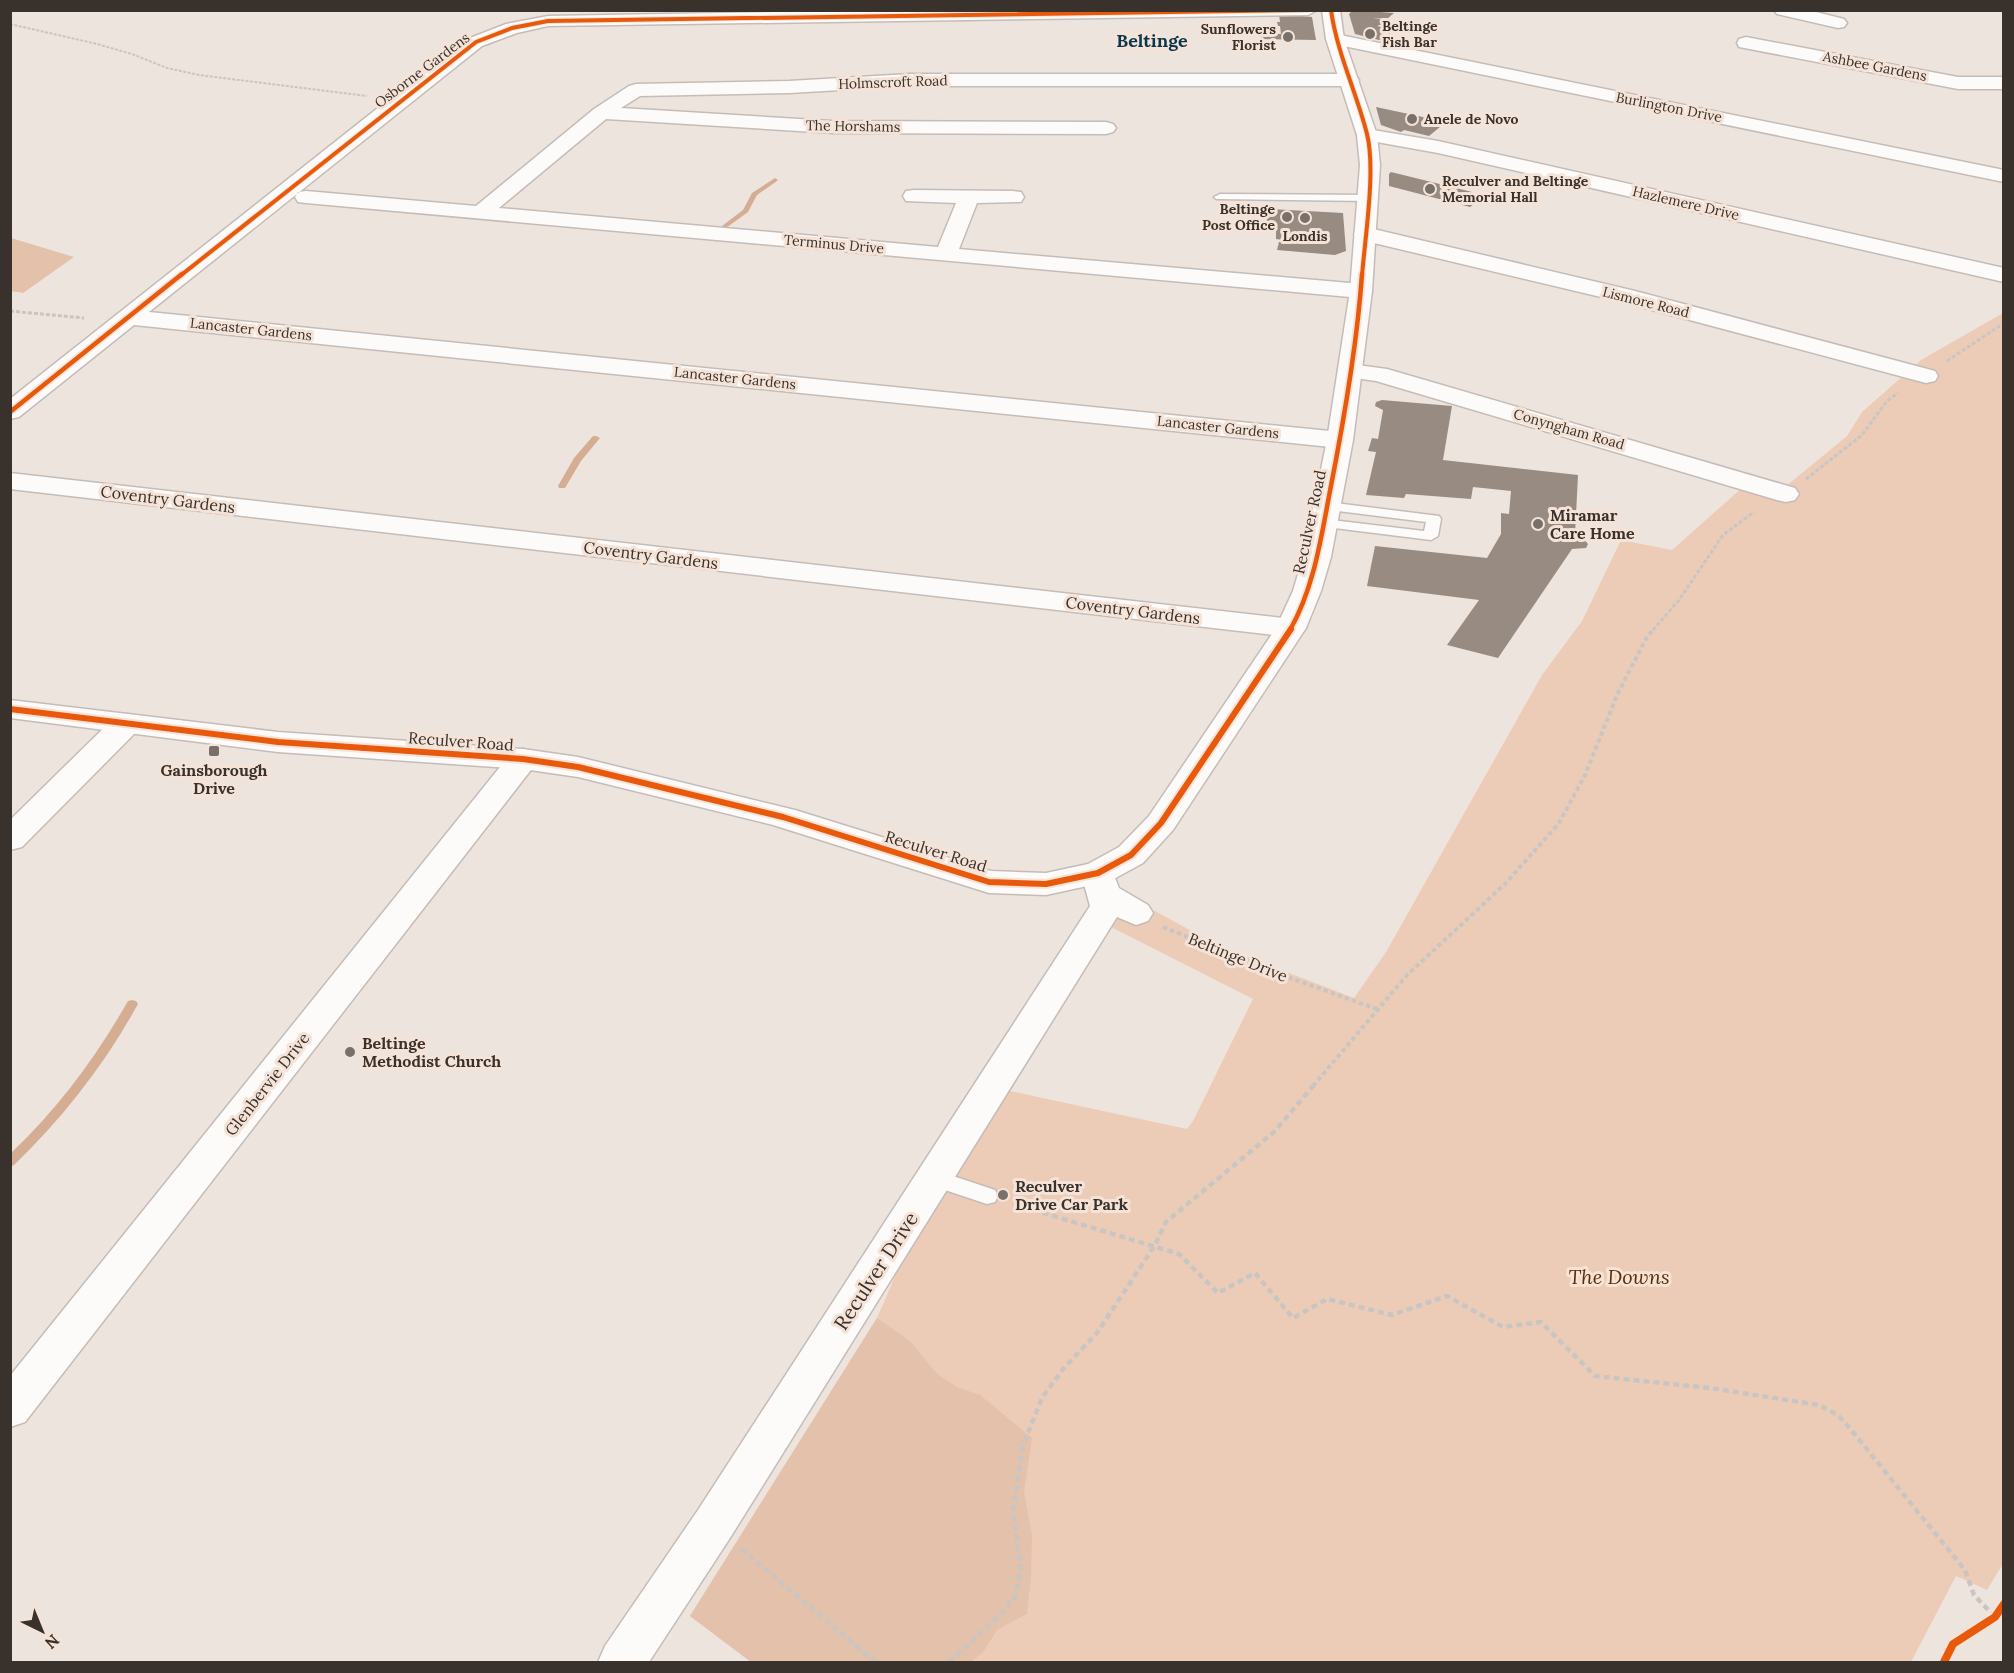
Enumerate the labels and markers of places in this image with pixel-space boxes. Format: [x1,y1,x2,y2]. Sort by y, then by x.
place label: Beltinge Fish Bar [1382,17,1438,51]
place label: Sunflowers Florist [1201,20,1276,54]
marker: Beltinge Fish Bar [1363,27,1377,41]
marker: Sunflowers Florist [1281,30,1295,44]
place label: Anele de Novo [1424,110,1519,128]
marker: Anele de Novo [1405,112,1419,126]
place label: Reculver and Beltinge Memorial Hall [1442,172,1589,206]
marker: Reculver and Beltinge Memorial Hall [1423,182,1437,196]
place label: Beltinge Post Office [1202,200,1275,234]
marker: Beltinge Post Office [1280,210,1294,224]
marker: Londis [1298,211,1312,225]
place label: Londis [1282,227,1328,245]
place label: Miramar Care Home [1550,505,1635,543]
marker: Miramar Care Home [1531,517,1545,531]
marker: Gainsborough Drive [207,744,221,758]
place label: Gainsborough Drive [160,760,268,798]
place label: Beltinge Methodist Church [362,1033,501,1071]
marker: Beltinge Methodist Church [343,1045,357,1059]
place label: Reculver Drive Car Park [1015,1176,1128,1214]
marker: Reculver Drive Car Park [996,1188,1010,1202]

